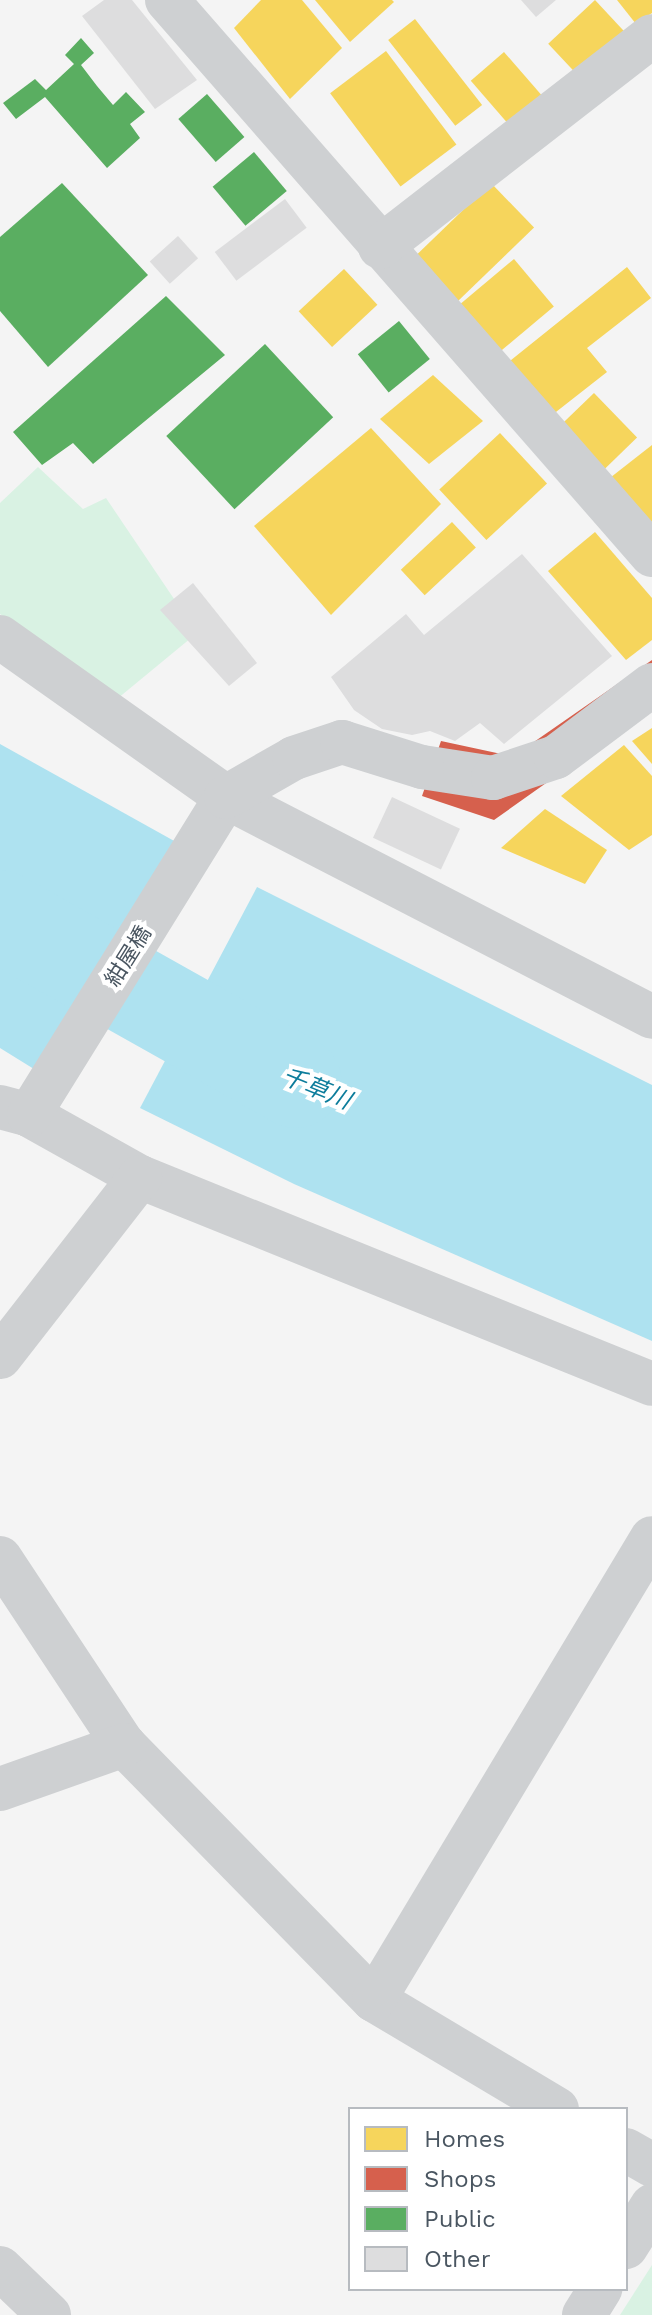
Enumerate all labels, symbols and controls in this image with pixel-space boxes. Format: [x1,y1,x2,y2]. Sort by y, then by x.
street label: 紺屋橋 [99,921,157,991]
water label: 千草川 [277,1062,355,1116]
legend [348,2107,628,2291]
text: Homes [424,2125,505,2153]
text: Shops [424,2165,496,2193]
text: Public [424,2205,496,2233]
text: Other [424,2245,491,2273]

